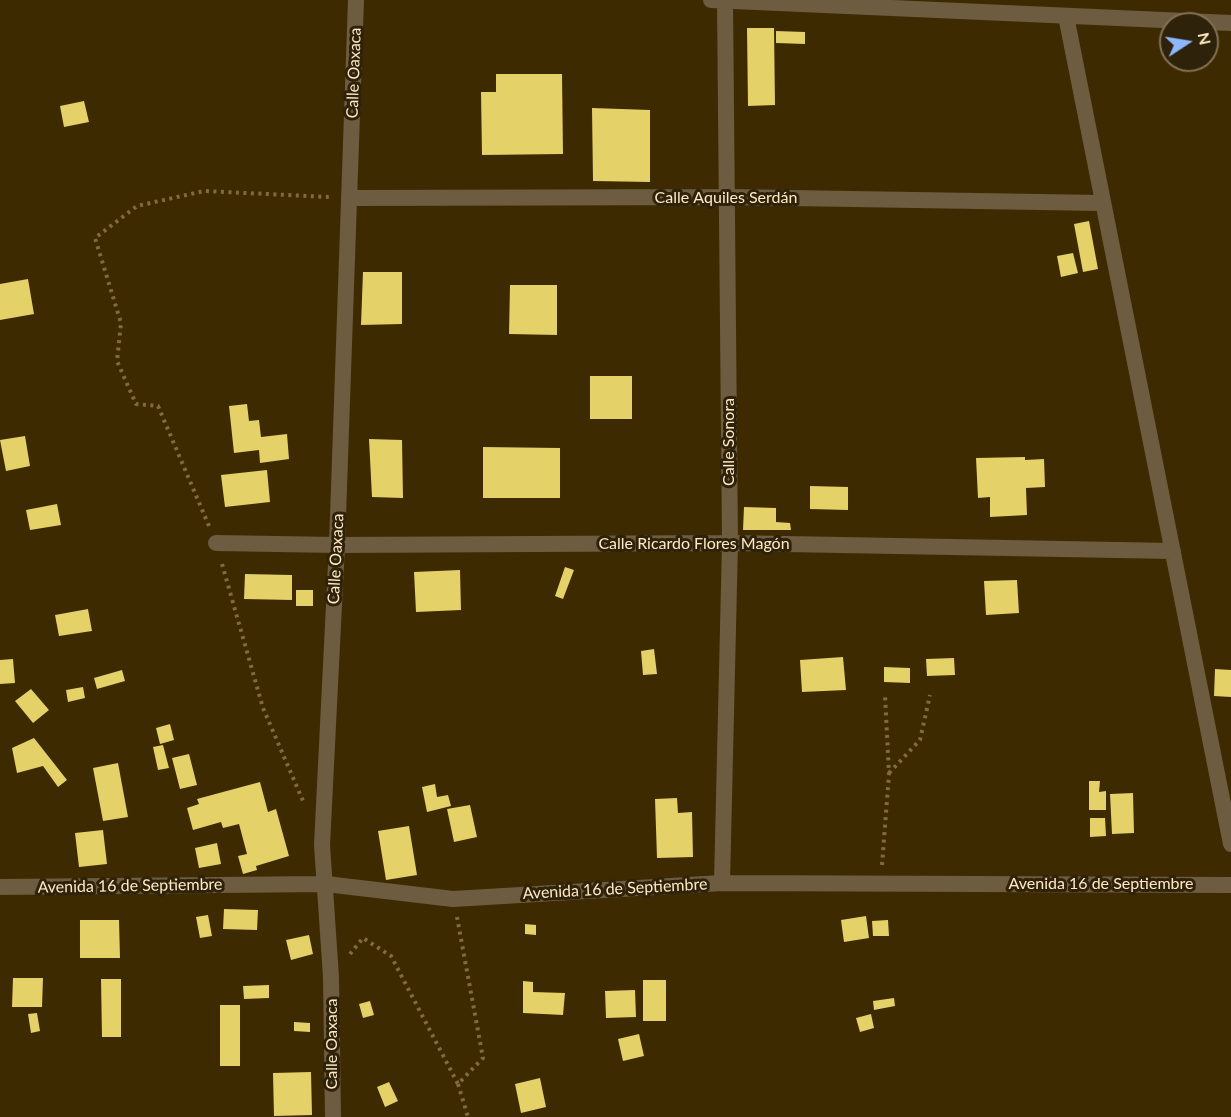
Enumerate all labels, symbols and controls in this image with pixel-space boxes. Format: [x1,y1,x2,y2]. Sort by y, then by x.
north arrow [1159,12,1219,72]
street label: Calle Oaxaca [343,27,365,119]
text: N [1195,31,1216,47]
street label: Calle Aquiles Serdán [655,188,797,208]
street label: Calle Sonora [719,398,739,486]
street label: Calle Oaxaca [324,513,348,605]
street label: Calle Ricardo Flores Magón [598,534,790,554]
street label: Avenida 16 de Septiembre [1009,874,1193,894]
street label: Avenida 16 de Septiembre [37,875,223,897]
street label: Avenida 16 de Septiembre [522,875,708,903]
street label: Calle Oaxaca [322,999,342,1089]

